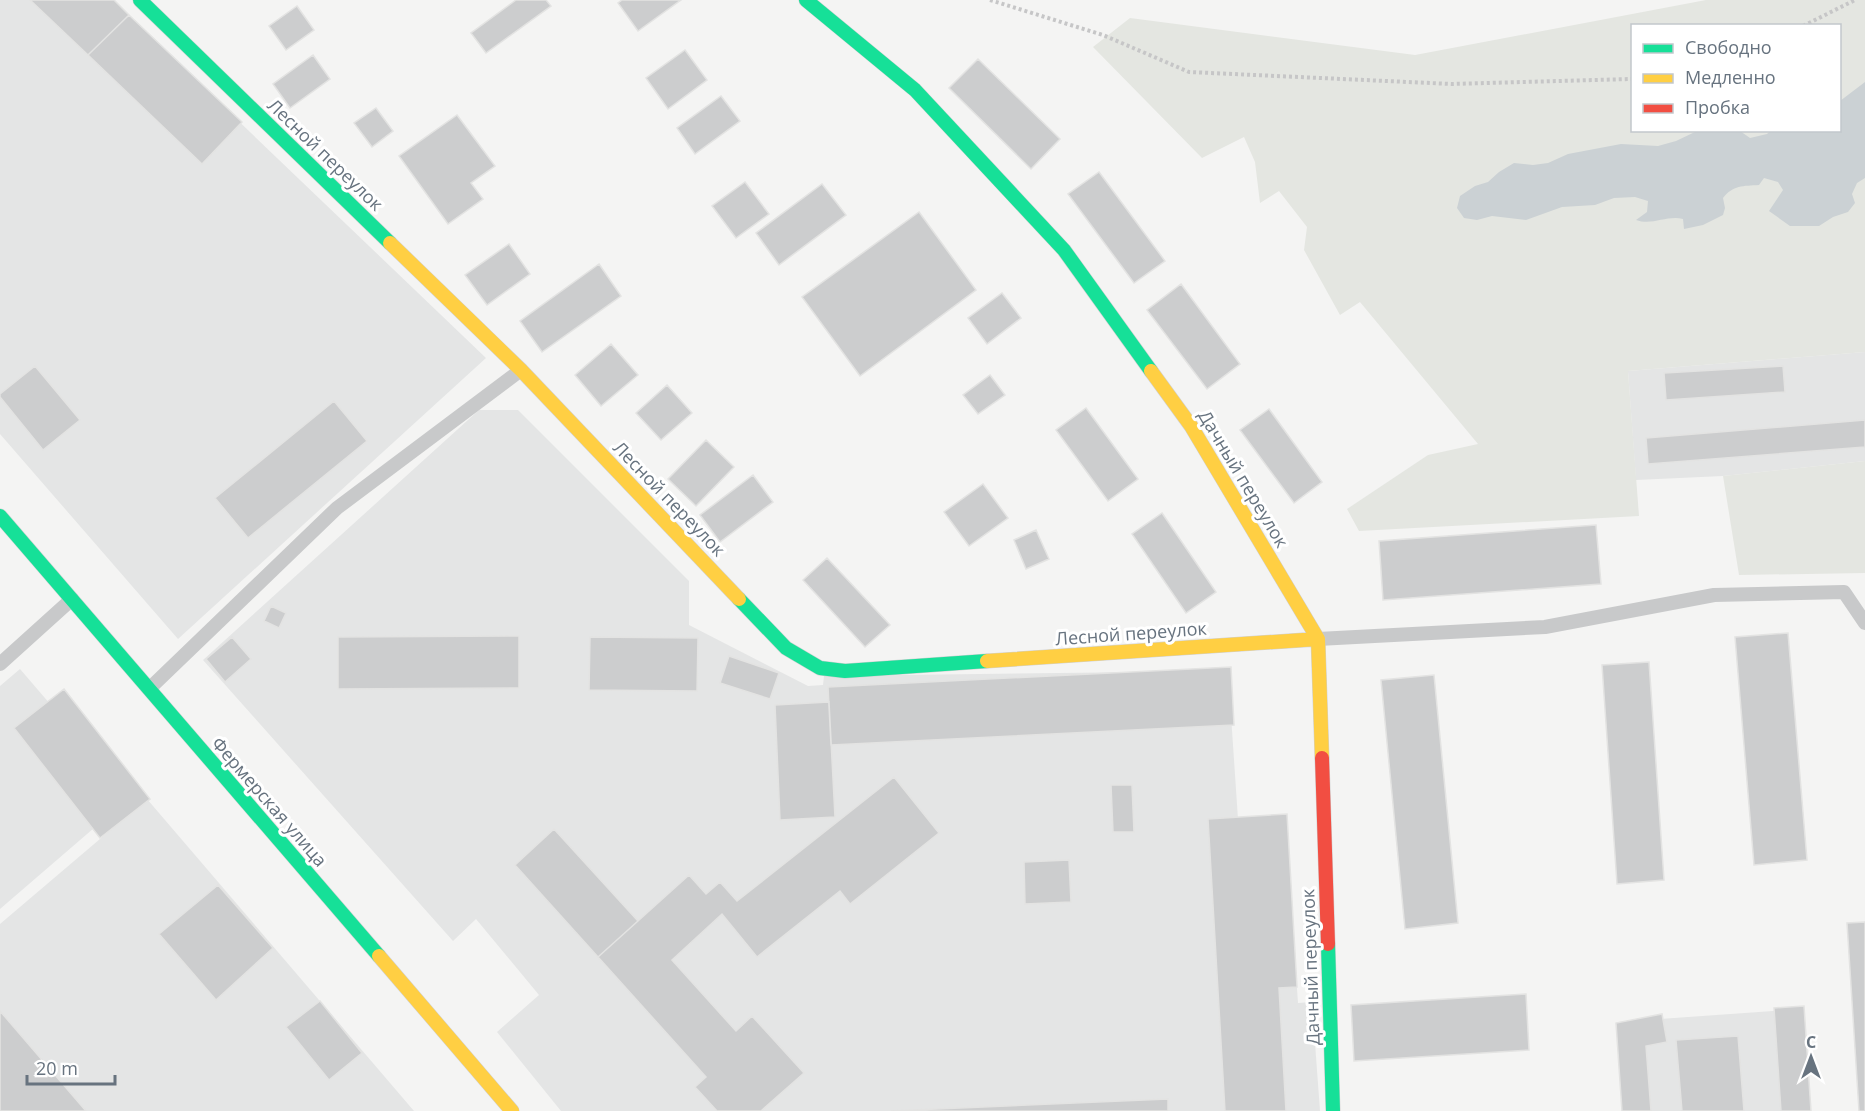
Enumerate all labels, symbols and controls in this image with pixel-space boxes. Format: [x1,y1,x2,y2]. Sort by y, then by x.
legend [1631,24,1841,132]
text: Свободно [1685,35,1772,59]
text: Медленно [1685,65,1776,89]
street label: Лесной переулок [263,93,389,216]
text: Пробка [1685,95,1750,119]
street label: Дачный переулок [1193,405,1295,552]
street label: Лесной переулок [608,435,731,562]
street label: Лесной переулок [1054,616,1208,650]
street label: Фермерская улица [207,731,333,871]
street label: Дачный переулок [1295,888,1325,1046]
north arrow [1781,1027,1841,1087]
text: С [1806,1031,1816,1053]
scale bar [27,1048,116,1086]
text: 20 m [36,1056,78,1080]

